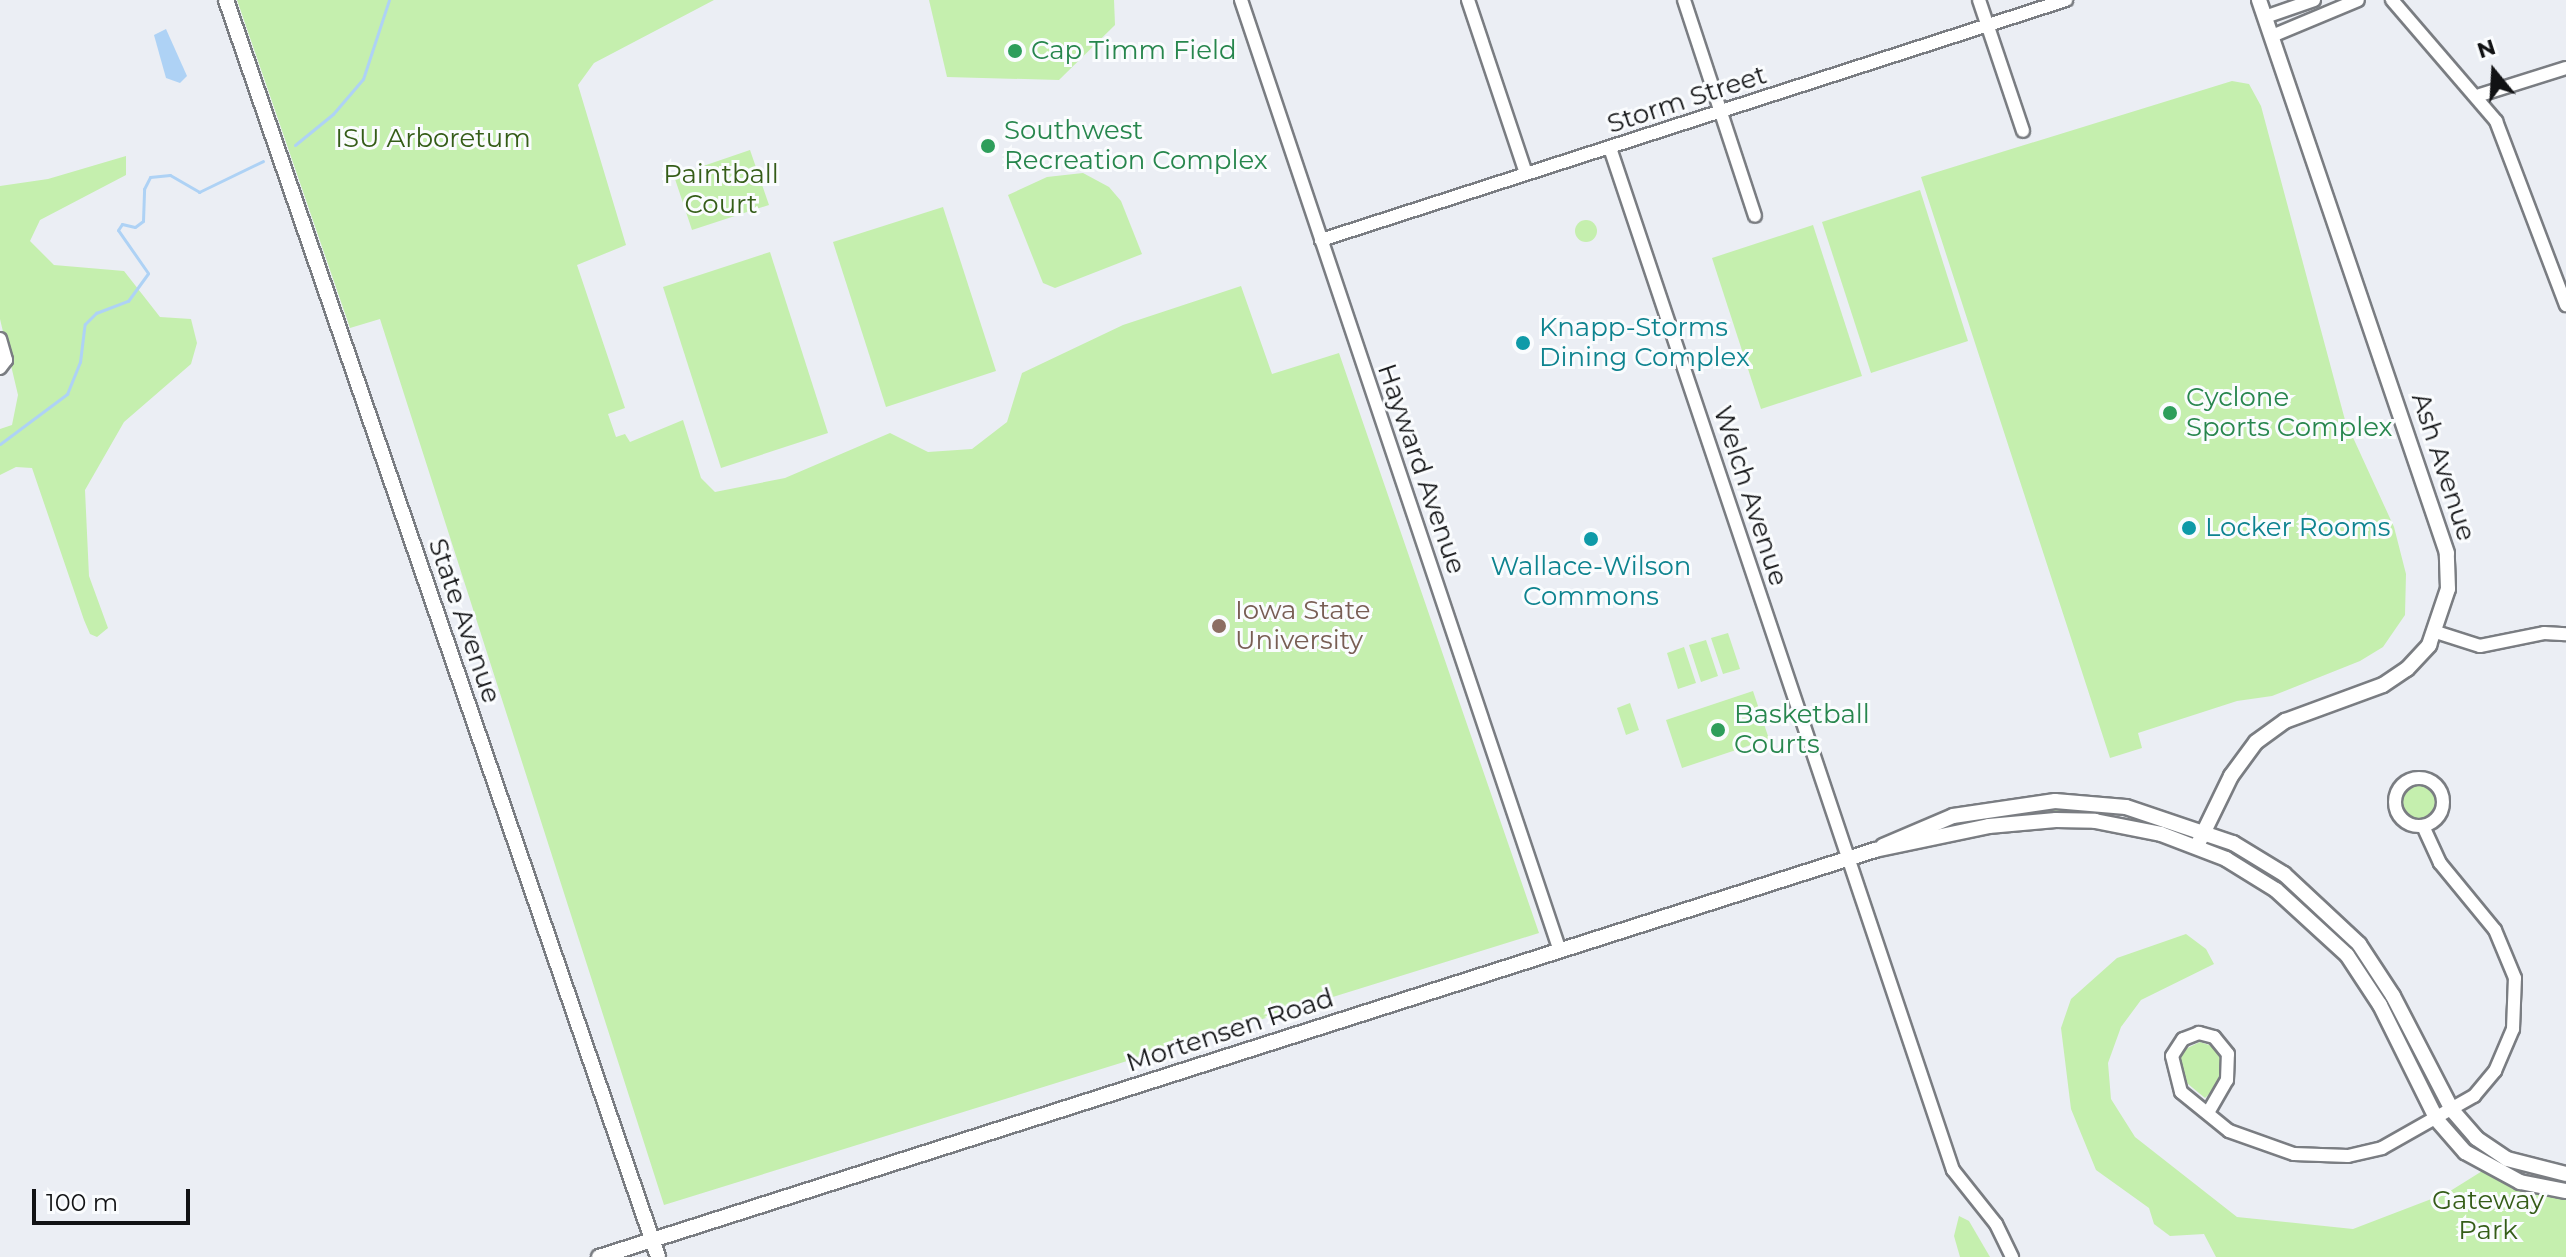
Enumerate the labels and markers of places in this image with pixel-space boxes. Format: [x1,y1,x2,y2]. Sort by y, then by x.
place label: Cap Timm Field [1031,35,1237,67]
marker: Cap Timm Field [1006,42,1024,60]
place label: Southwest Recreation Complex [1004,115,1268,176]
marker: Southwest Recreation Complex [979,137,997,155]
place label: Knapp-Storms Dining Complex [1539,312,1750,374]
marker: Knapp-Storms Dining Complex [1514,334,1532,352]
place label: Cyclone Sports Complex [2186,382,2392,444]
marker: Cyclone Sports Complex [2161,404,2179,422]
place label: Locker Rooms [2205,512,2390,544]
marker: Locker Rooms [2180,519,2198,537]
marker: Wallace-Wilson Commons [1582,530,1600,548]
place label: Wallace-Wilson Commons [1491,551,1691,612]
place label: Iowa State University [1235,595,1370,656]
marker: Iowa State University [1210,617,1228,635]
place label: Basketball Courts [1734,699,1870,760]
marker: Basketball Courts [1709,721,1727,739]

